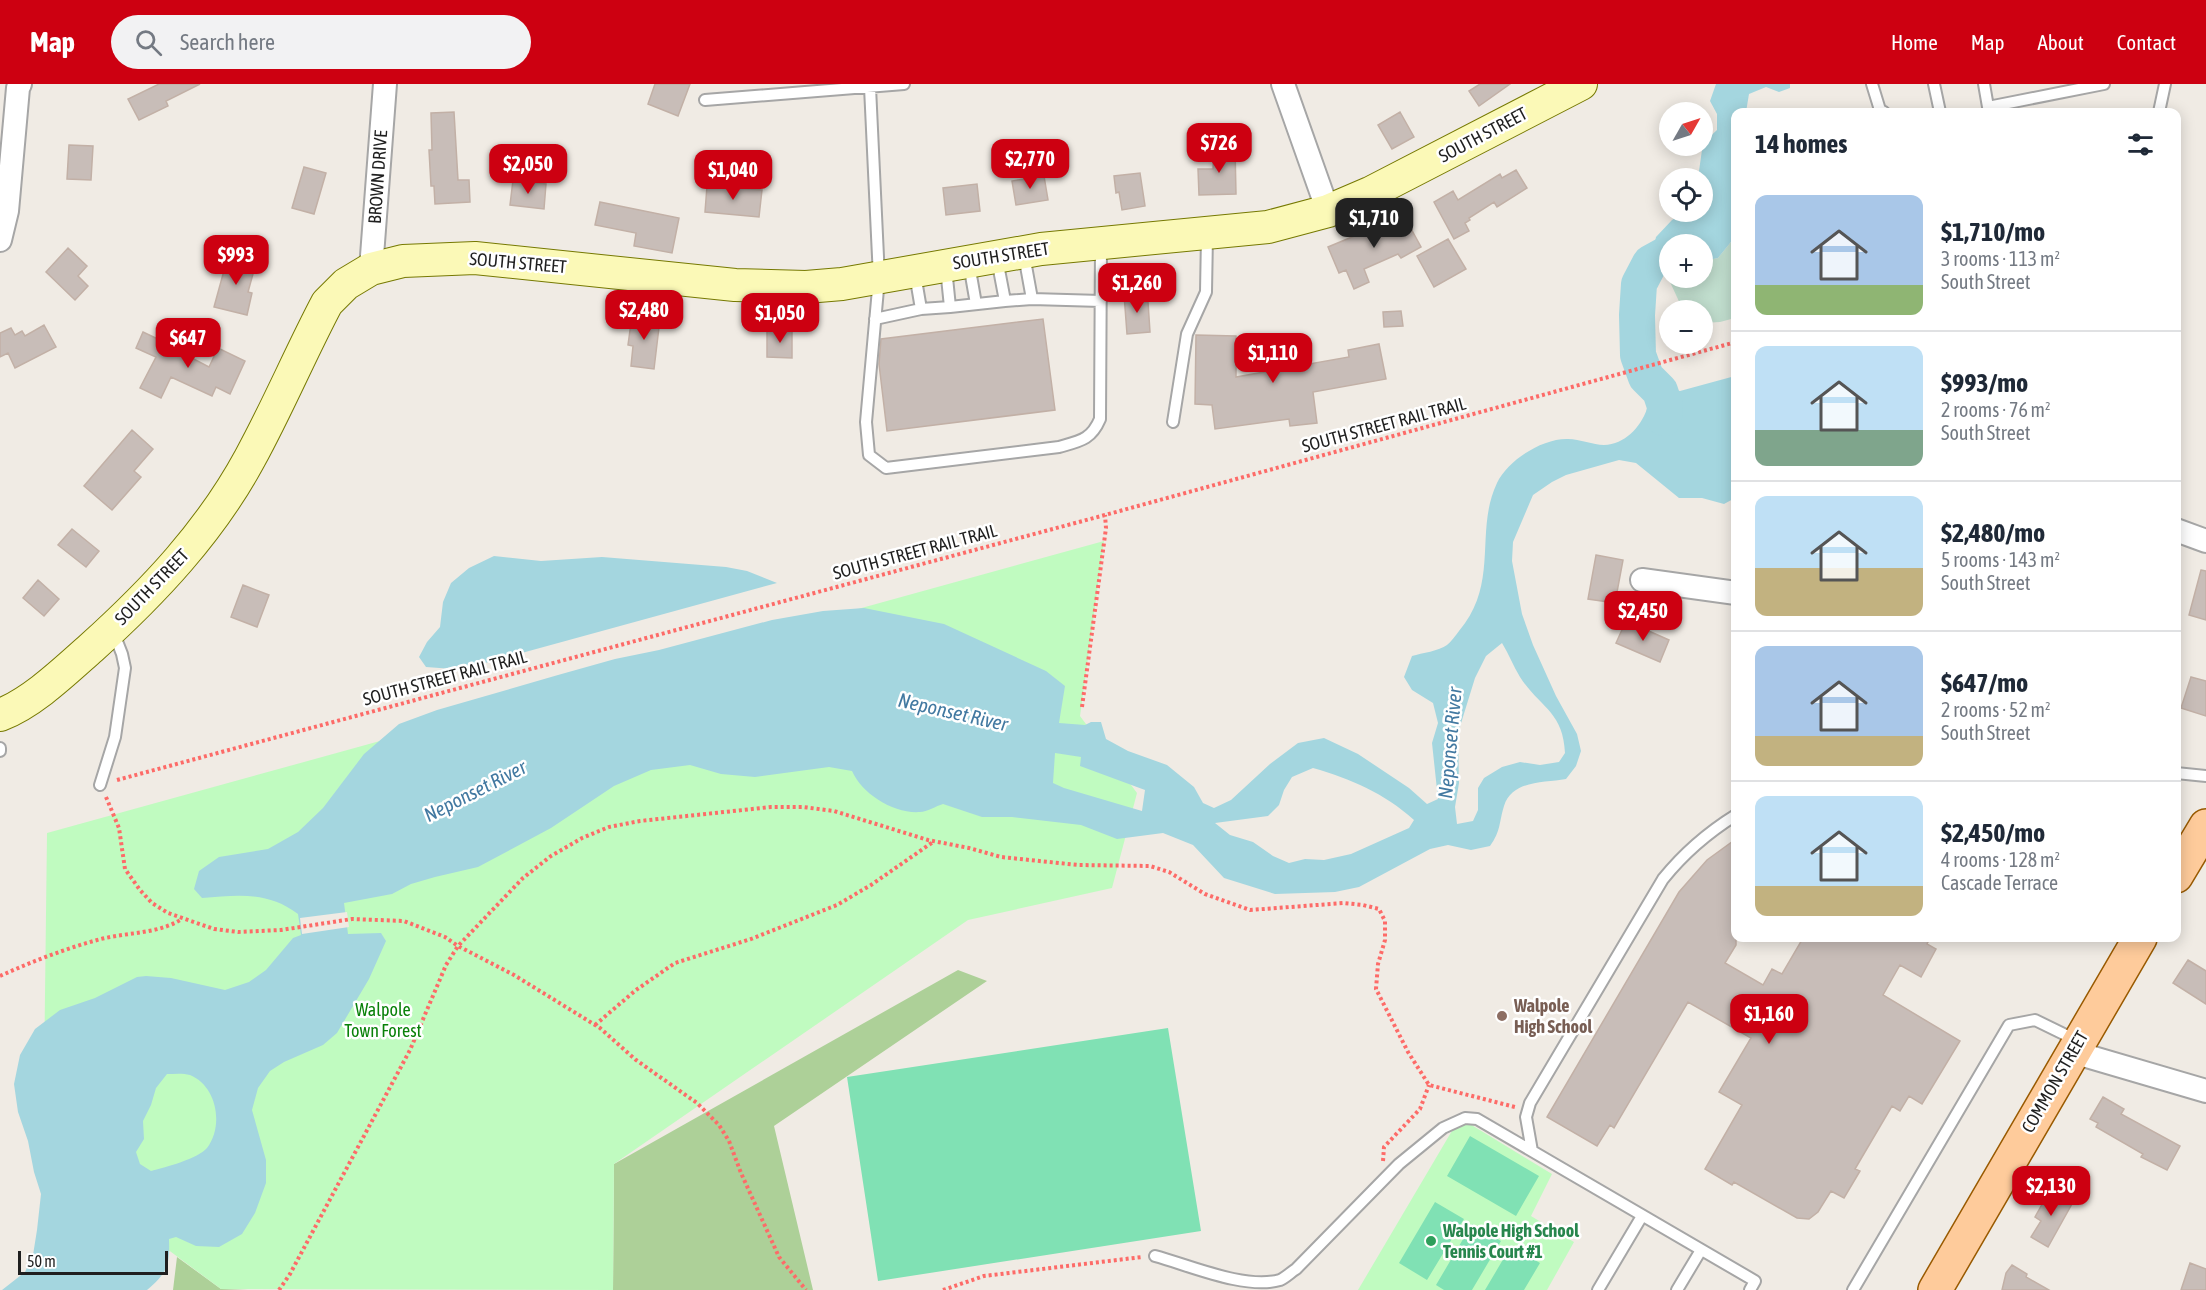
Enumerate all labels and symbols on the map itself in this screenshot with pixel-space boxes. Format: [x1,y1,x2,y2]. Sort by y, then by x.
street label: SOUTH STREET [1435,102,1531,167]
north arrow [1659,102,1713,156]
pin: $726 [1183,123,1255,174]
street label: BROWN DRIVE [364,129,391,225]
pin: $2,770 [981,139,1079,190]
pin: $2,050 [479,144,577,195]
pin: $1,040 [684,150,782,201]
pin: $1,710 [1325,198,1423,249]
pin: $993 [200,235,272,286]
street label: SOUTH STREET [951,238,1051,273]
street label: SOUTH STREET [469,248,567,277]
pin: $1,260 [1088,263,1186,314]
pin: $2,480 [595,290,693,341]
pin: $1,050 [731,293,829,344]
pin: $647 [152,318,224,369]
pin: $1,110 [1224,333,1322,384]
street label: SOUTH STREET RAIL TRAIL [1300,393,1468,457]
street label: SOUTH STREET RAIL TRAIL [831,520,999,584]
street label: SOUTH STREET [110,544,193,629]
pin: $2,450 [1594,591,1692,642]
street label: SOUTH STREET RAIL TRAIL [361,646,529,710]
water label: Neponset River [1433,685,1466,800]
water label: Neponset River [896,688,1011,736]
water label: Neponset River [420,754,531,826]
pin: $1,160 [1720,994,1818,1045]
place label: Walpole High School [1513,995,1592,1037]
park label: Walpole Town Forest [344,999,422,1041]
marker: Walpole High School [1495,1009,1509,1023]
street label: COMMON STREET [2017,1027,2092,1136]
pin: $2,130 [2002,1166,2100,1217]
place label: Walpole High School Tennis Court #1 [1442,1220,1579,1262]
marker: Walpole High School Tennis Court #1 [1424,1234,1438,1248]
scale bar [18,1248,168,1276]

